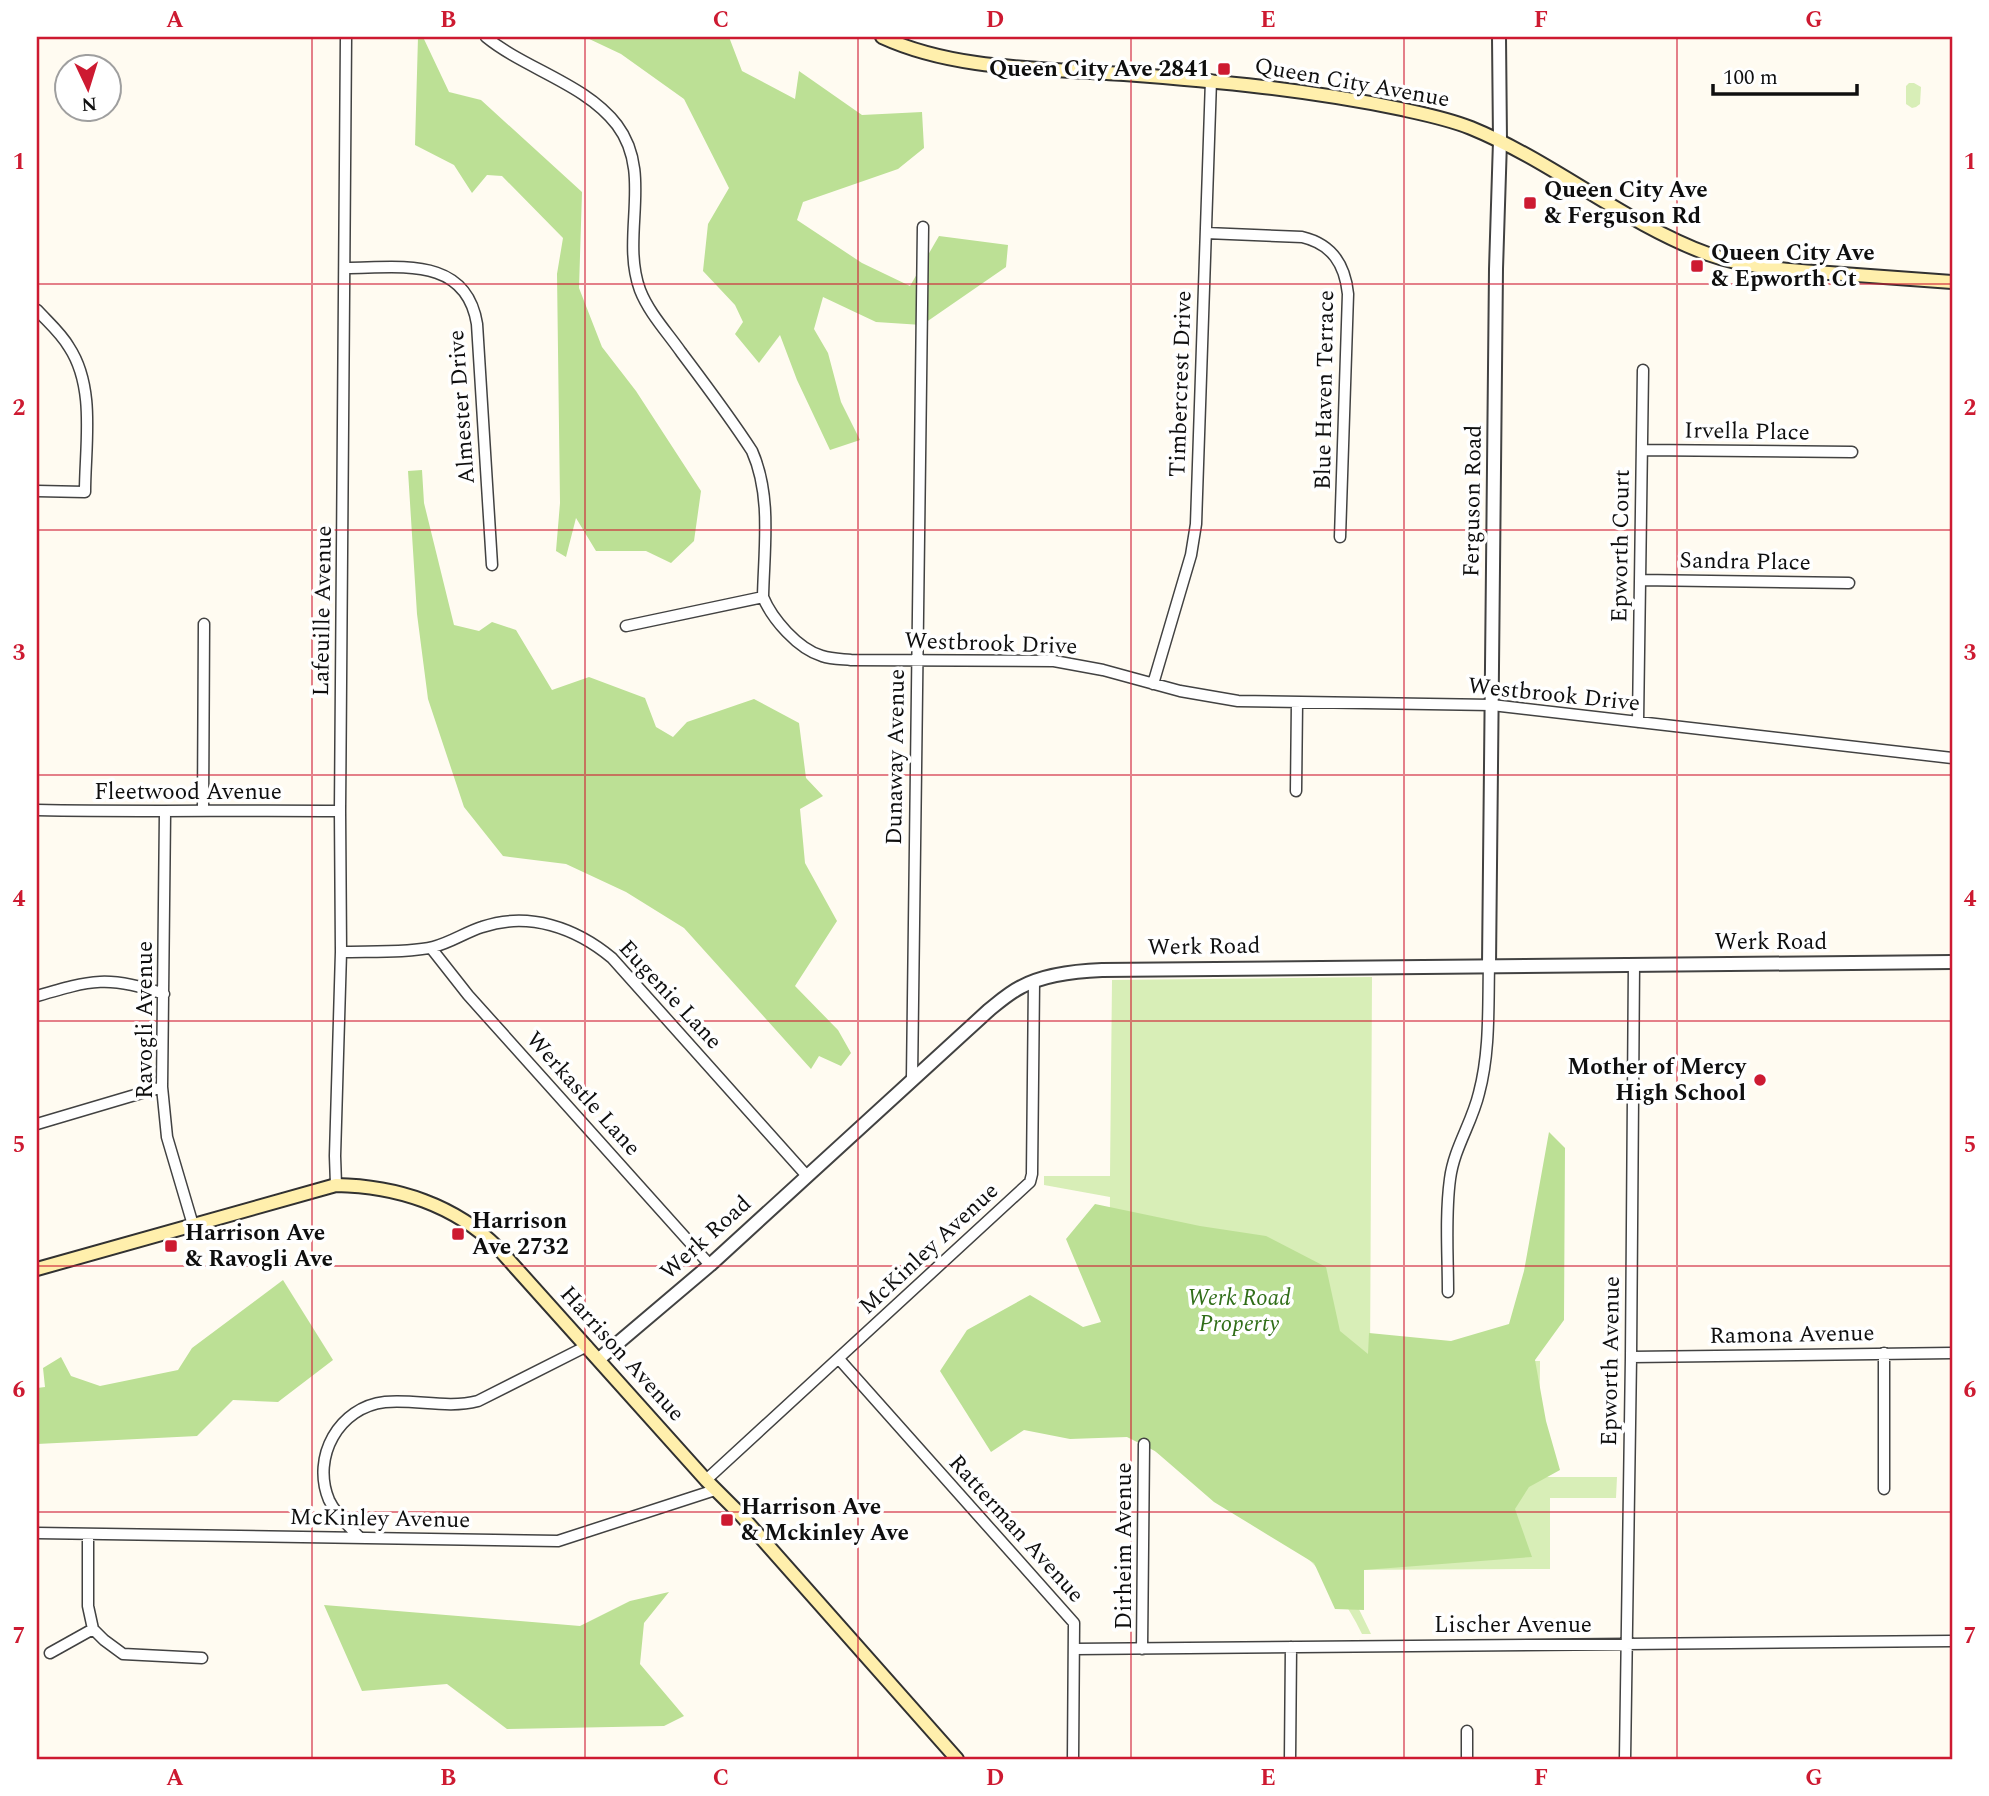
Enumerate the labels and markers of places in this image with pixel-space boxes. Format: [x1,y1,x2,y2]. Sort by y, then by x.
place label: Queen City Ave 2841 [989,52,1210,87]
marker: Queen City Ave 2841 [1216,61,1232,77]
place label: Queen City Ave & Ferguson Rd [1544,173,1708,234]
marker: Queen City Ave & Ferguson Rd [1522,195,1538,211]
place label: Queen City Ave & Epworth Ct [1711,236,1875,297]
marker: Queen City Ave & Epworth Ct [1689,258,1705,274]
place label: Mother of Mercy High School [1567,1050,1747,1111]
marker: Mother of Mercy High School [1752,1072,1768,1088]
place label: Harrison Ave 2732 [472,1204,569,1265]
place label: Harrison Ave & Ravogli Ave [185,1216,333,1277]
marker: Harrison Ave 2732 [450,1226,466,1242]
marker: Harrison Ave & Ravogli Ave [163,1238,179,1254]
place label: Harrison Ave & Mckinley Ave [741,1490,909,1551]
marker: Harrison Ave & Mckinley Ave [719,1512,735,1528]

